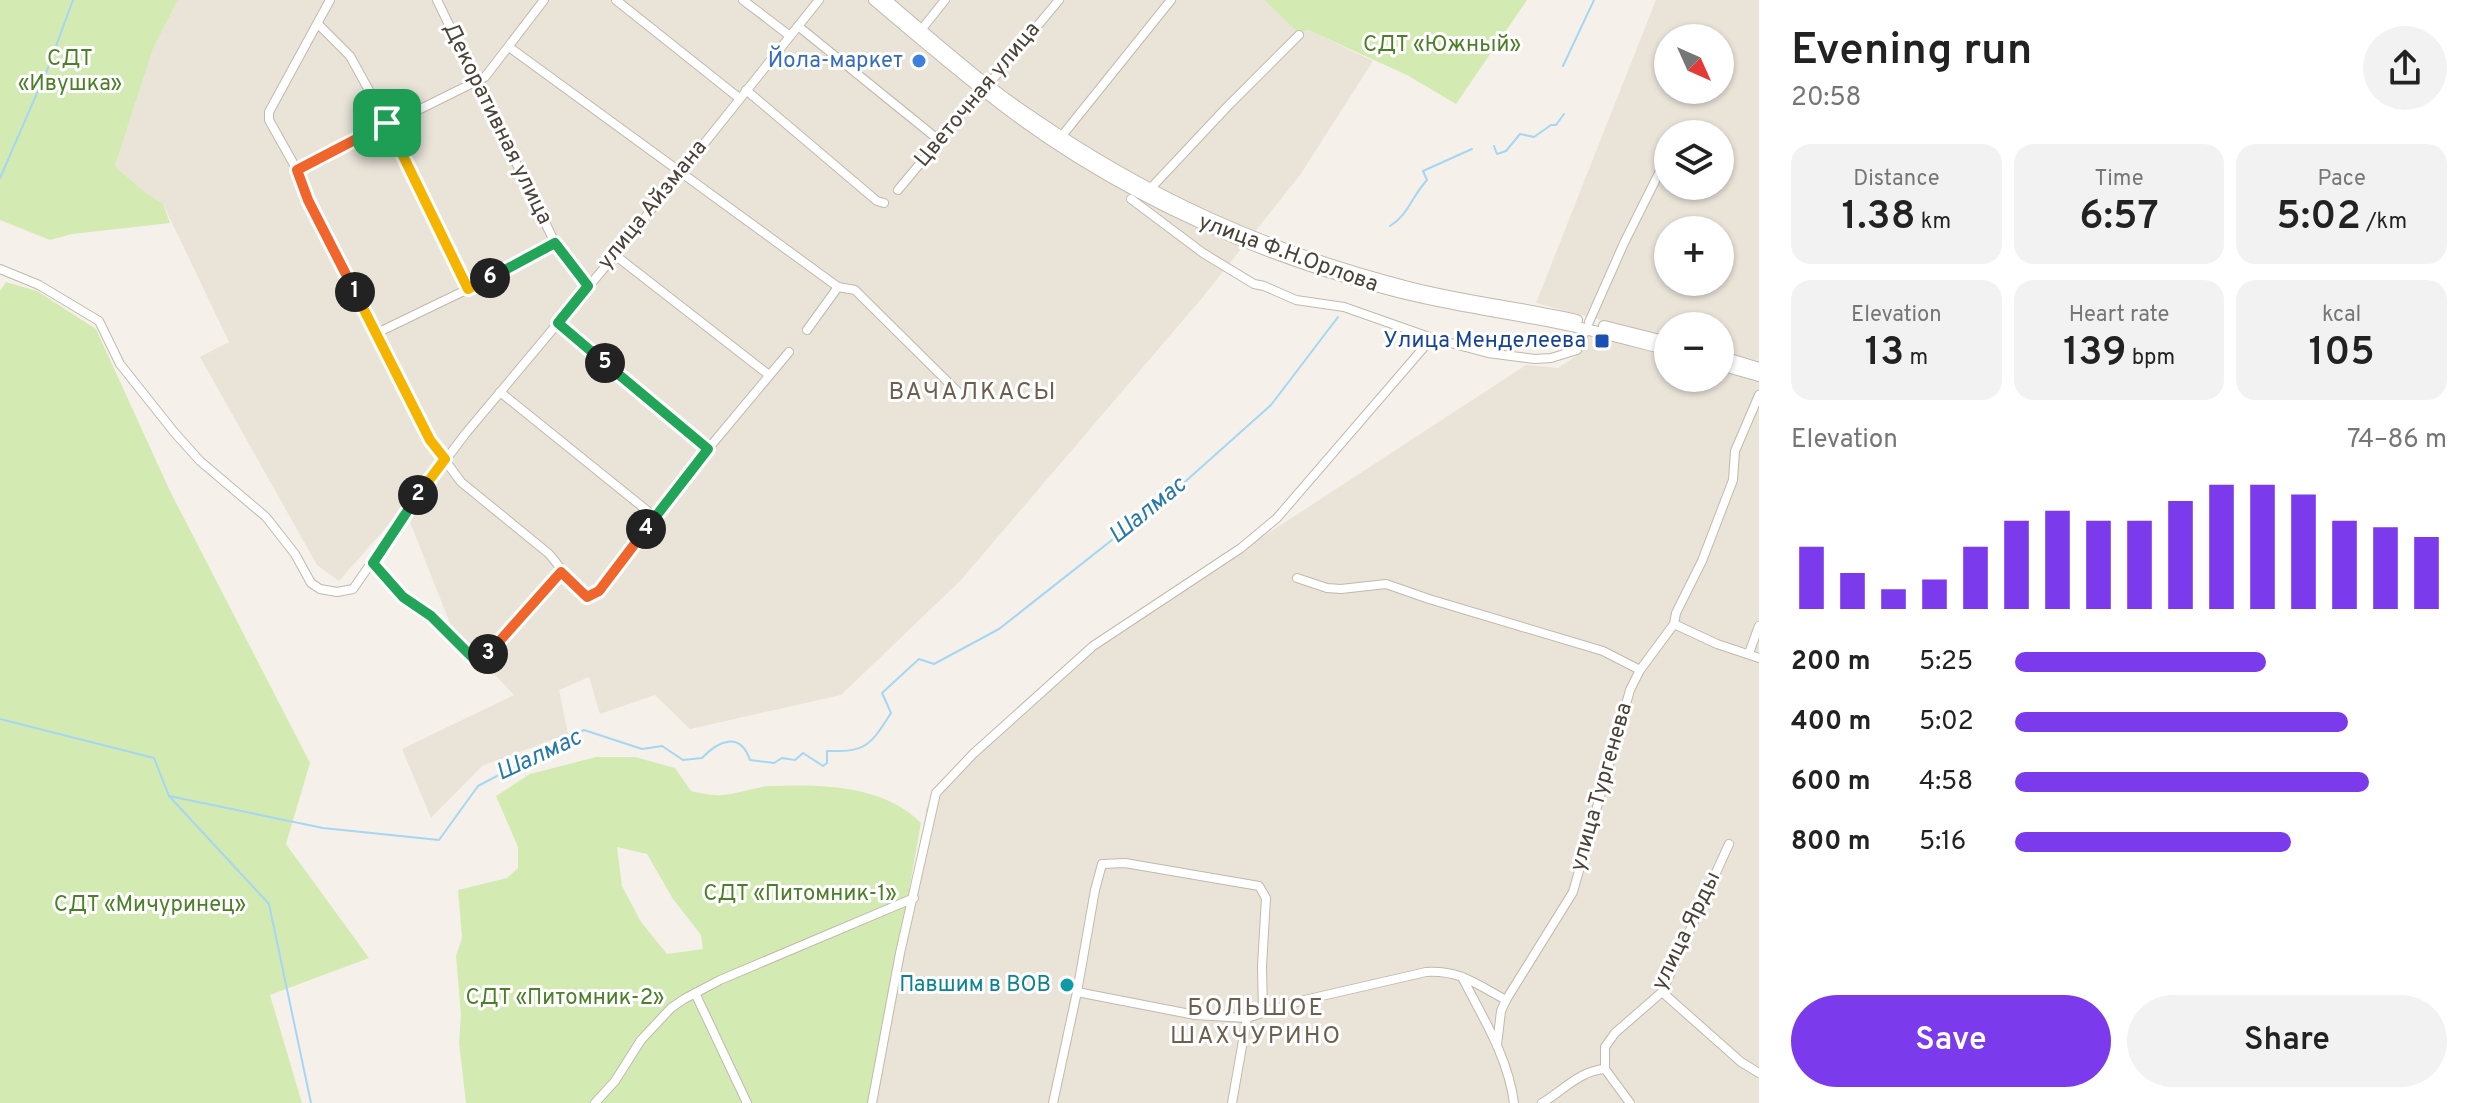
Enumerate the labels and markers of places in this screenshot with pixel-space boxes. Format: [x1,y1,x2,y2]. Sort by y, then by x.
place label: Йола-маркет [768,45,903,75]
marker: Йола-маркет [910,52,928,70]
pin [353,89,421,157]
pin: 6 [470,258,510,298]
pin: 1 [335,272,375,312]
place label: Улица Менделеева [1383,328,1586,355]
marker: Улица Менделеева [1593,332,1611,350]
pin: 5 [585,343,625,383]
pin: 2 [398,475,438,515]
pin: 4 [626,509,666,549]
pin: 3 [468,634,508,674]
place label: Павшим в ВОВ [899,972,1051,999]
marker: Павшим в ВОВ [1058,976,1076,994]

